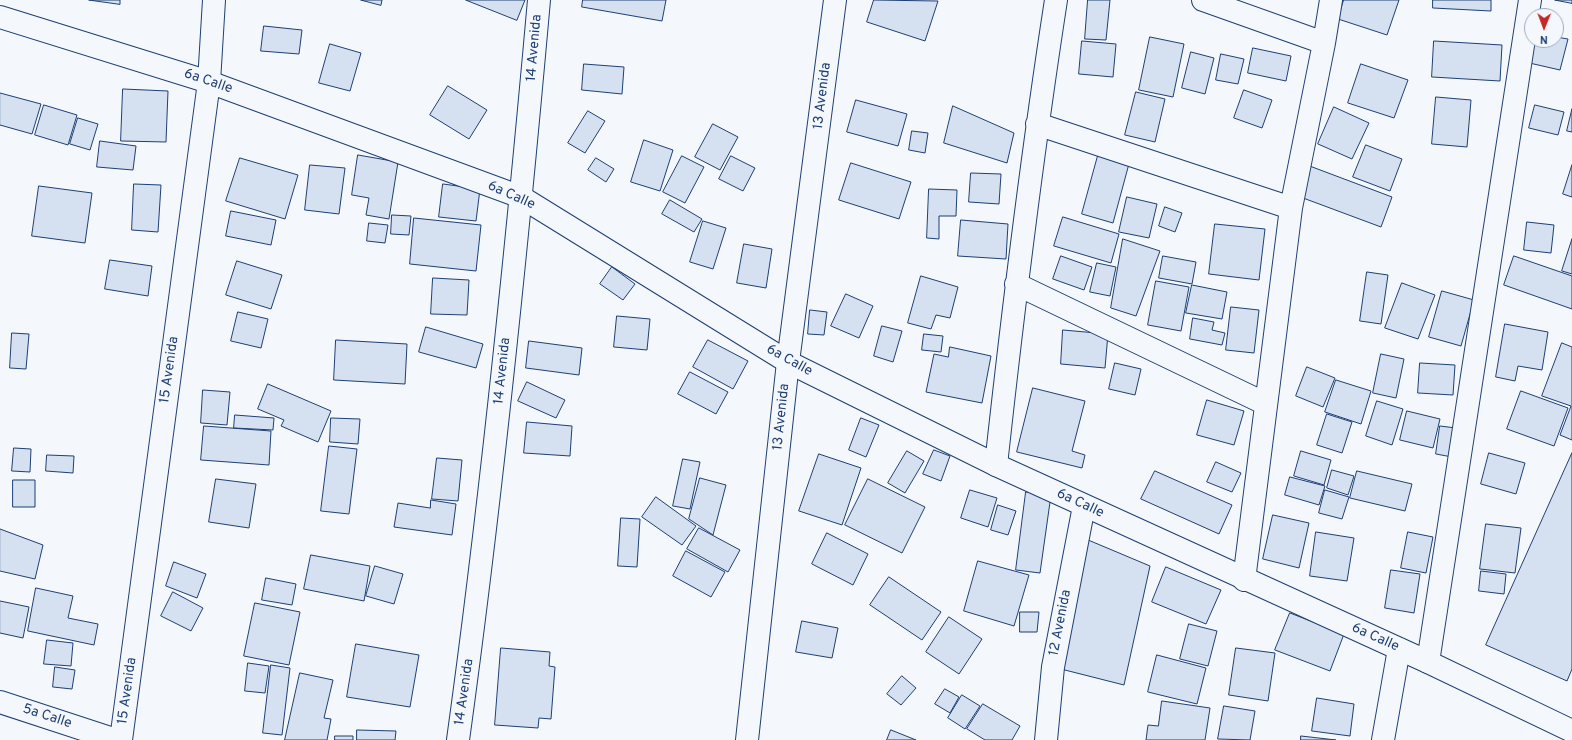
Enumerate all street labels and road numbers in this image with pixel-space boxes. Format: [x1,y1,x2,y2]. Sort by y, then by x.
street label: 14 Avenida [524,14,546,82]
street label: 13 Avenida [811,62,835,130]
street label: 6a Calle [181,66,235,98]
street label: 6a Calle [485,178,537,214]
street label: 15 Avenida [157,335,183,405]
street label: 14 Avenida [491,337,515,405]
street label: 6a Calle [763,341,815,381]
street label: 13 Avenida [770,383,794,451]
street label: 6a Calle [1054,486,1106,522]
street label: 12 Avenida [1046,588,1076,658]
street label: 6a Calle [1349,620,1401,656]
street label: 15 Avenida [115,656,141,726]
street label: 14 Avenida [452,658,478,726]
street label: 5a Calle [20,701,74,733]

